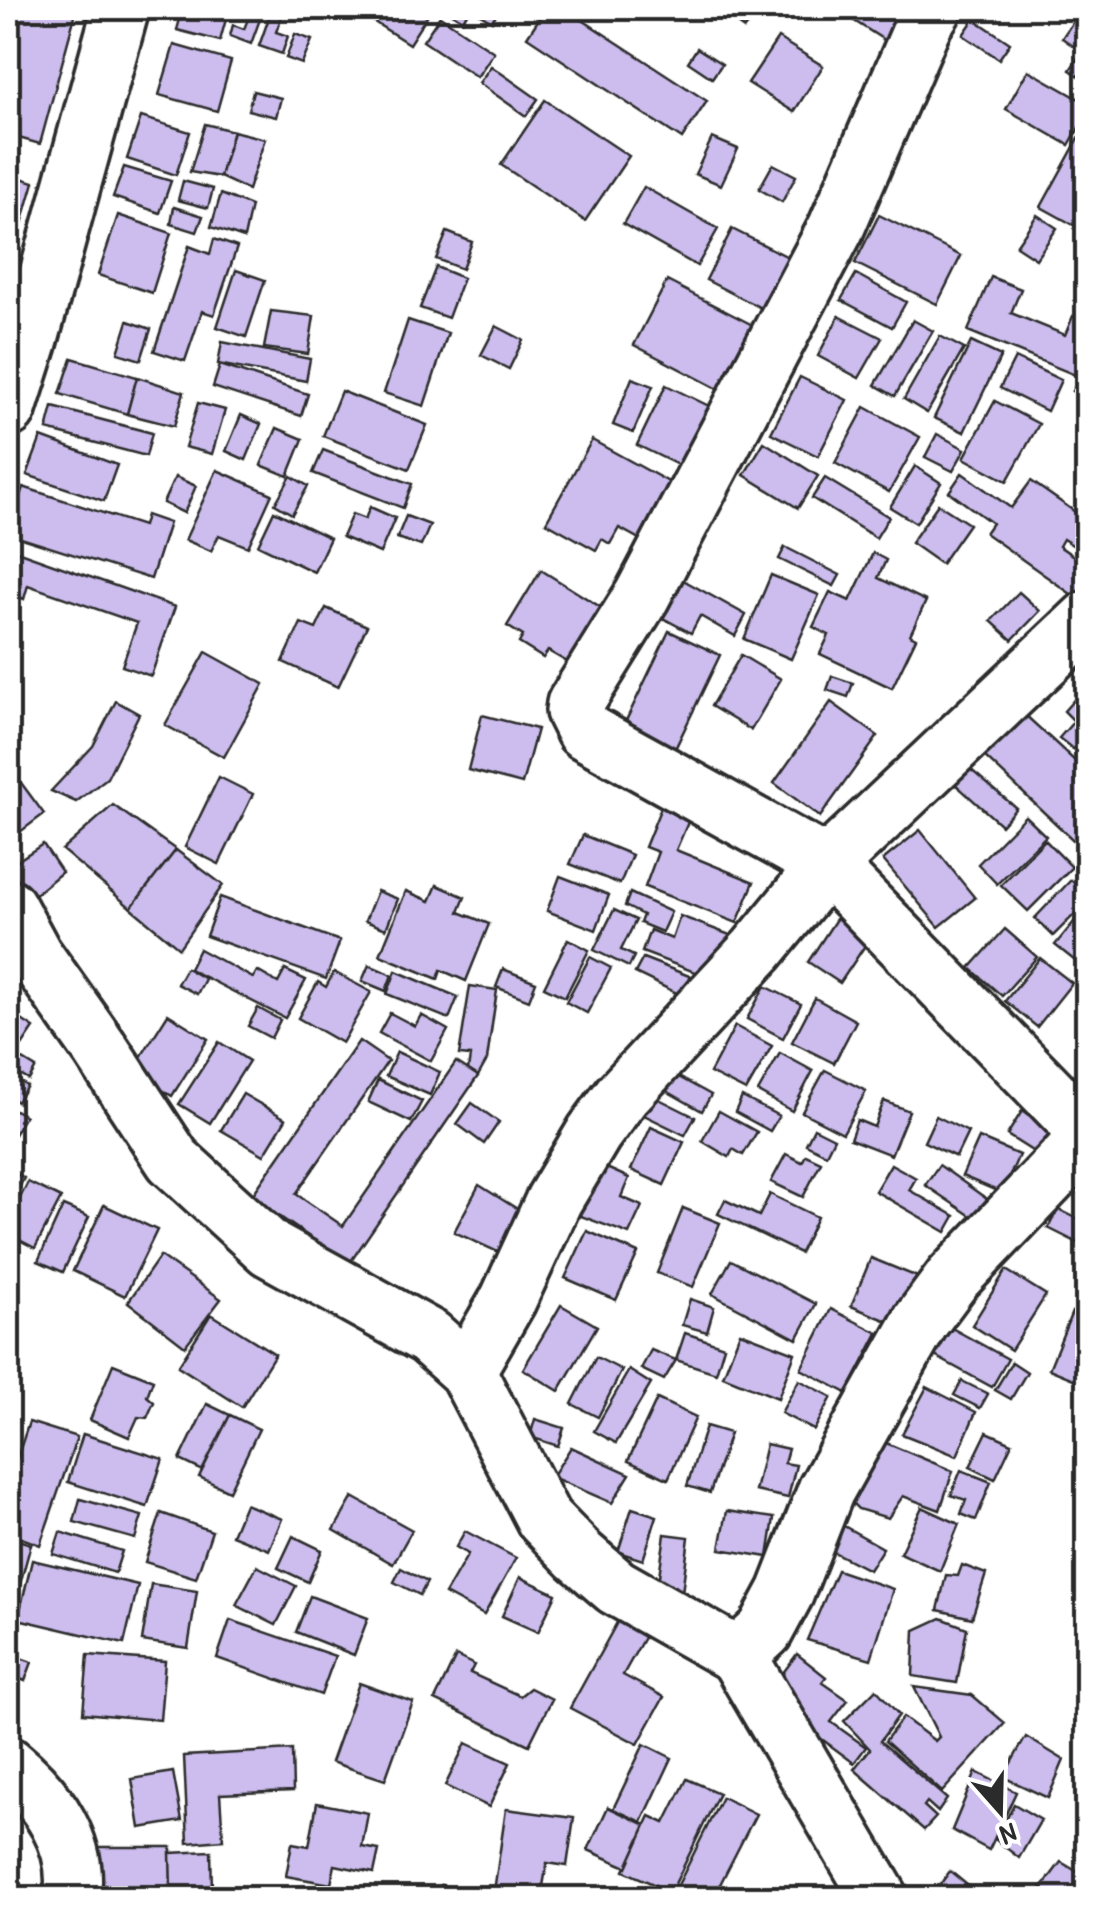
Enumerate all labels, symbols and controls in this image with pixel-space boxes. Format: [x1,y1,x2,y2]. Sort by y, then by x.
north arrow [950,1761,1050,1861]
text: N [995,1814,1022,1855]

